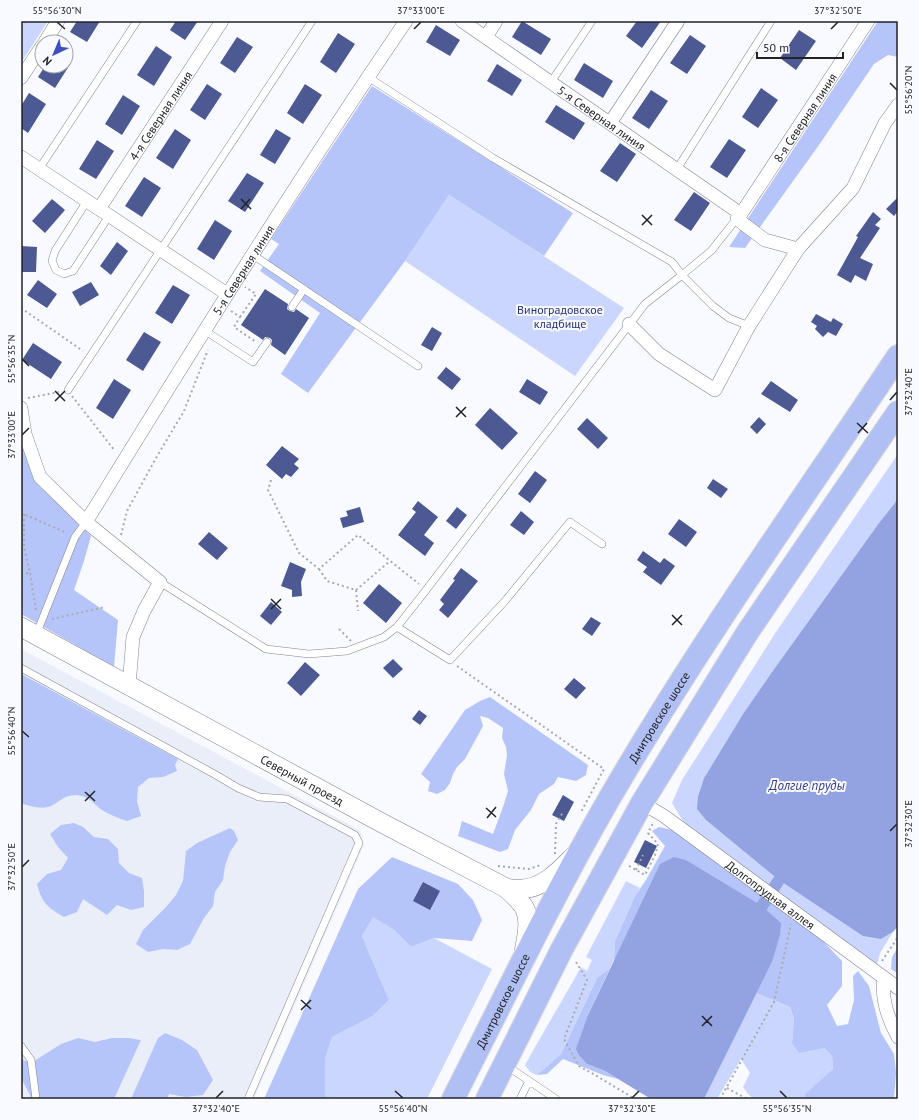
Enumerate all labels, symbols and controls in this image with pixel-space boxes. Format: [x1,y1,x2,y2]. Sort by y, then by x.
text: 55°56'30"N [32,4,82,17]
text: 37°33'00"E [397,4,445,17]
text: 37°32'50"E [814,4,862,17]
north arrow [34,34,74,74]
scale bar [757,34,843,60]
text: 50 m [763,40,789,55]
text: N [40,54,55,69]
text: 55°56'20"N [902,65,915,115]
street label: 4-я Северная линия [126,68,195,163]
street label: 8-я Северная линия [770,70,839,165]
street label: 5-я Северная линия [555,82,649,153]
street label: 5-я Северная линия [209,222,277,318]
park label: Виноградовское кладбище [517,302,603,331]
text: 55°56'35"N [5,334,18,384]
text: 37°32'40"E [902,368,915,416]
text: 37°33'00"E [5,411,18,459]
street label: Дмитровское шоссе [625,669,693,765]
text: 55°56'40"N [5,706,18,756]
street label: Северный проезд [258,751,347,809]
water label: Долгие пруды [768,777,846,794]
text: 37°32'30"E [902,800,915,848]
text: 37°32'50"E [5,843,18,891]
street label: Долгопрудная аллея [723,857,818,932]
street label: Дмитровское шоссе [472,951,533,1051]
text: 37°32'40"E [192,1102,240,1115]
text: 55°56'40"N [378,1102,428,1115]
text: 37°32'30"E [608,1102,656,1115]
text: 55°56'35"N [762,1102,812,1115]

